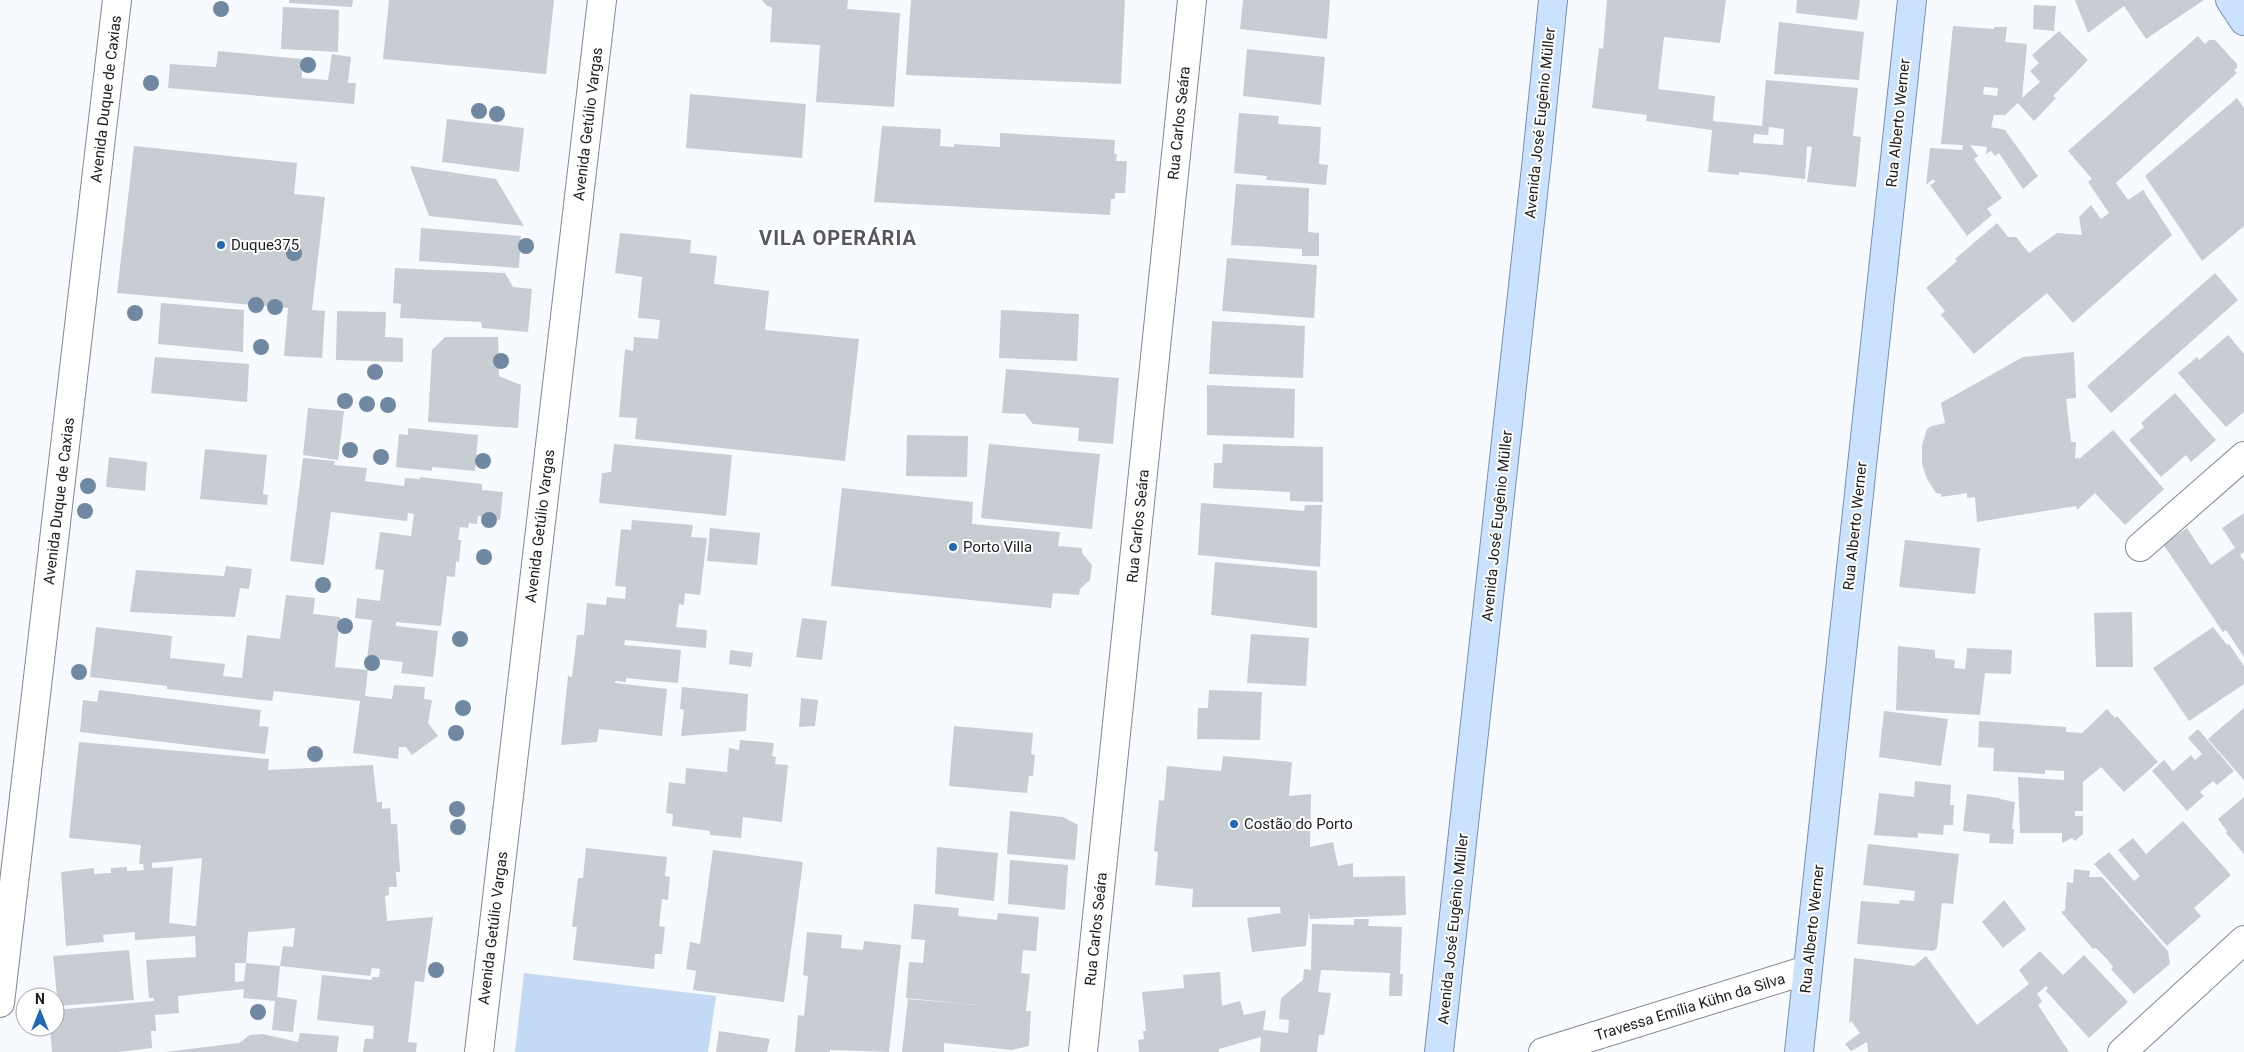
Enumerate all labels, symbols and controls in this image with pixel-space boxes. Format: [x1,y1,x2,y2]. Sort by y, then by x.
street label: Avenida Duque de Caxias [87,14,125,184]
street label: Avenida José Eugênio Müller [1521,27,1559,219]
street label: Avenida Getúlio Vargas [570,46,606,202]
street label: Rua Alberto Werner [1882,58,1914,188]
street label: Rua Carlos Seára [1164,65,1194,181]
district label: VILA OPERÁRIA [759,226,917,250]
place label: Duque375 [231,236,299,254]
marker: Duque375 [215,239,227,251]
street label: Avenida Duque de Caxias [40,416,78,586]
street label: Avenida José Eugênio Müller [1478,430,1516,622]
street label: Avenida Getúlio Vargas [522,448,558,604]
street label: Rua Alberto Werner [1839,461,1871,591]
street label: Rua Carlos Seára [1123,468,1153,584]
place label: Porto Villa [963,538,1032,556]
marker: Porto Villa [947,541,959,553]
place label: Costão do Porto [1244,815,1353,833]
marker: Costão do Porto [1228,818,1240,830]
street label: Avenida José Eugênio Müller [1434,833,1472,1025]
street label: Avenida Getúlio Vargas [475,850,511,1006]
street label: Rua Alberto Werner [1796,864,1828,994]
street label: Rua Carlos Seára [1081,871,1111,987]
street label: Travessa Emília Kühn da Silva [1593,969,1787,1045]
north arrow [15,987,65,1037]
text: N [35,991,45,1007]

